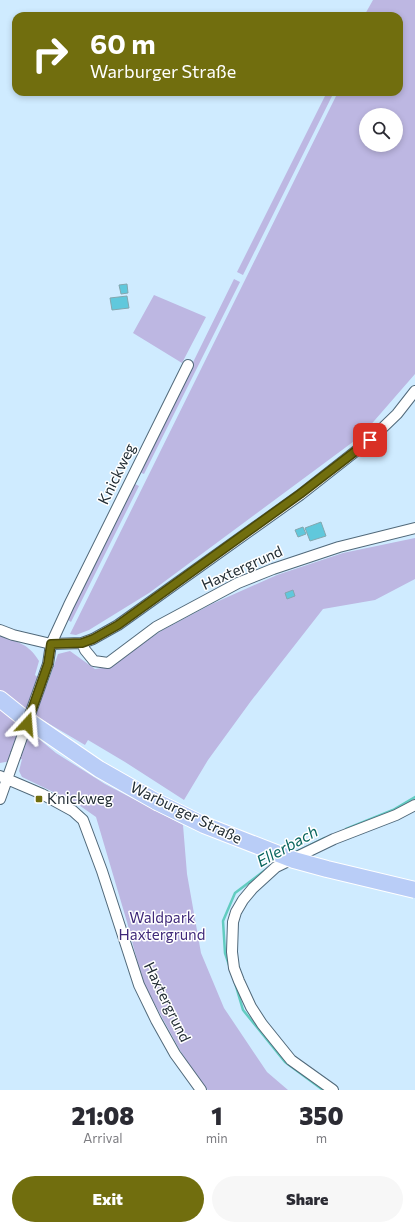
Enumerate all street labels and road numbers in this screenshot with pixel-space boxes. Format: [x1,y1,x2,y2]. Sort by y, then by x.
street label: Knickweg [94,440,139,507]
street label: Haxtergrund [198,541,285,593]
street label: Warburger Straße [128,777,245,847]
street label: Haxtergrund [141,959,195,1045]

